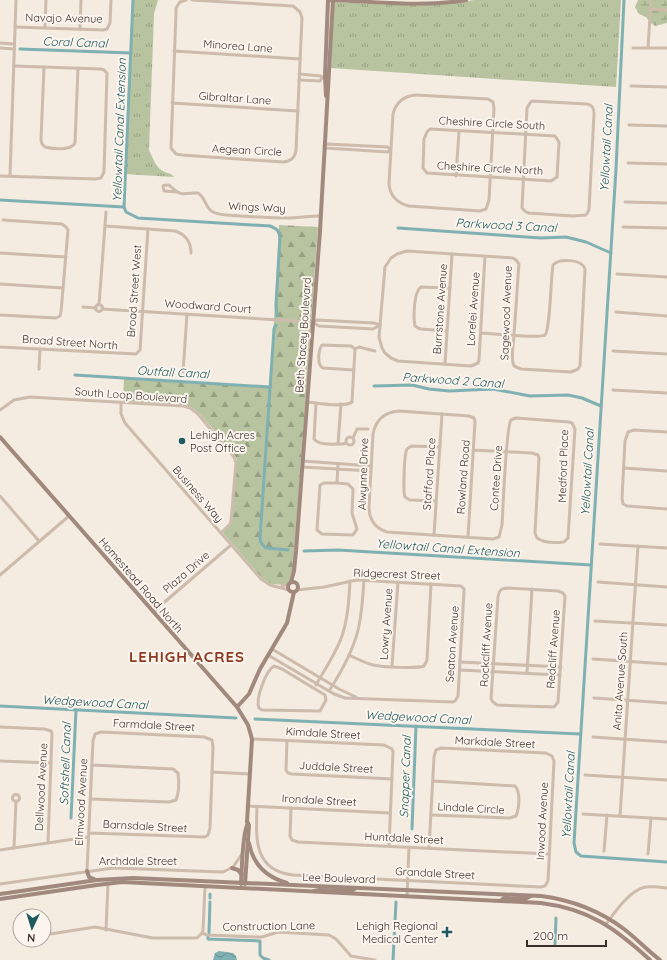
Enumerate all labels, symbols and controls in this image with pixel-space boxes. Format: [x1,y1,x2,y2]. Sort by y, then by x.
street label: Navajo Avenue [25,10,103,26]
water label: Coral Canal [42,33,109,51]
street label: Minorea Lane [203,37,273,55]
water label: Yellowtail Canal Extension [109,57,129,202]
street label: Gibraltar Lane [198,88,272,108]
water label: Yellowtail Canal [596,103,616,192]
street label: Cheshire Circle South [438,113,546,133]
street label: Aegean Circle [212,141,282,159]
street label: Cheshire Circle North [437,158,543,178]
street label: Wings Way [228,198,286,216]
water label: Parkwood 3 Canal [455,215,558,235]
street label: Broad Street West [124,244,144,338]
street label: Burrstone Avenue [430,263,450,355]
street label: Sagewood Avenue [497,266,515,360]
street label: Lorelei Avenue [463,271,483,347]
street label: Beth Stacey Boulevard [292,277,314,393]
street label: Woodward Court [164,296,252,316]
street label: Broad Street North [22,332,118,352]
water label: Outfall Canal [137,363,211,381]
water label: Parkwood 2 Canal [402,369,505,391]
street label: South Loop Boulevard [74,384,188,406]
water label: Yellowtail Canal [577,427,597,516]
place label: Lehigh Acres Post Office [190,428,255,455]
street label: Medford Place [555,429,571,503]
marker: Lehigh Acres Post Office [177,436,187,446]
street label: Stafford Place [419,437,439,511]
street label: Alwynne Drive [355,438,371,510]
street label: Rowland Road [453,439,473,515]
street label: Contee Drive [487,445,505,511]
street label: Business Way [170,463,226,525]
street label: Homestead Road North [96,535,186,635]
water label: Yellowtail Canal Extension [376,535,521,561]
street label: Plaza Drive [160,548,212,596]
street label: Ridgecrest Street [353,565,441,583]
street label: Lowry Avenue [377,588,395,660]
street label: Rockcliff Avenue [477,602,495,688]
street label: Seaton Avenue [442,605,462,683]
street label: Redcliff Avenue [543,609,563,689]
street label: Anita Avenue South [610,631,630,731]
district label: LEHIGH ACRES [129,647,245,666]
water label: Wedgewood Canal [42,692,149,712]
water label: Wedgewood Canal [365,707,472,727]
street label: Farmdale Street [113,716,196,734]
water label: Softshell Canal [56,721,74,806]
street label: Kimdale Street [285,724,361,742]
street label: Markdale Street [454,733,536,751]
water label: Snapper Canal [396,734,414,818]
street label: Dellwood Avenue [32,743,50,831]
water label: Yellowtail Canal [558,750,578,839]
street label: Elmwood Avenue [72,758,90,846]
street label: Juddale Street [299,758,374,776]
street label: Inwood Avenue [533,782,551,860]
street label: Irondale Street [281,791,357,809]
street label: Lindale Circle [437,799,505,817]
street label: Barnsdale Street [102,817,188,835]
street label: Huntdale Street [364,829,444,847]
street label: Archdale Street [99,854,177,868]
street label: Grandale Street [395,864,475,882]
street label: Lee Boulevard [302,870,376,886]
north arrow [12,908,52,948]
street label: Construction Lane [223,918,315,934]
place label: Lehigh Regional Medical Center [356,919,439,946]
scale bar [527,922,606,948]
marker: Lehigh Regional Medical Center [441,926,453,938]
text: 200 m [533,928,568,943]
text: N [27,931,36,945]

